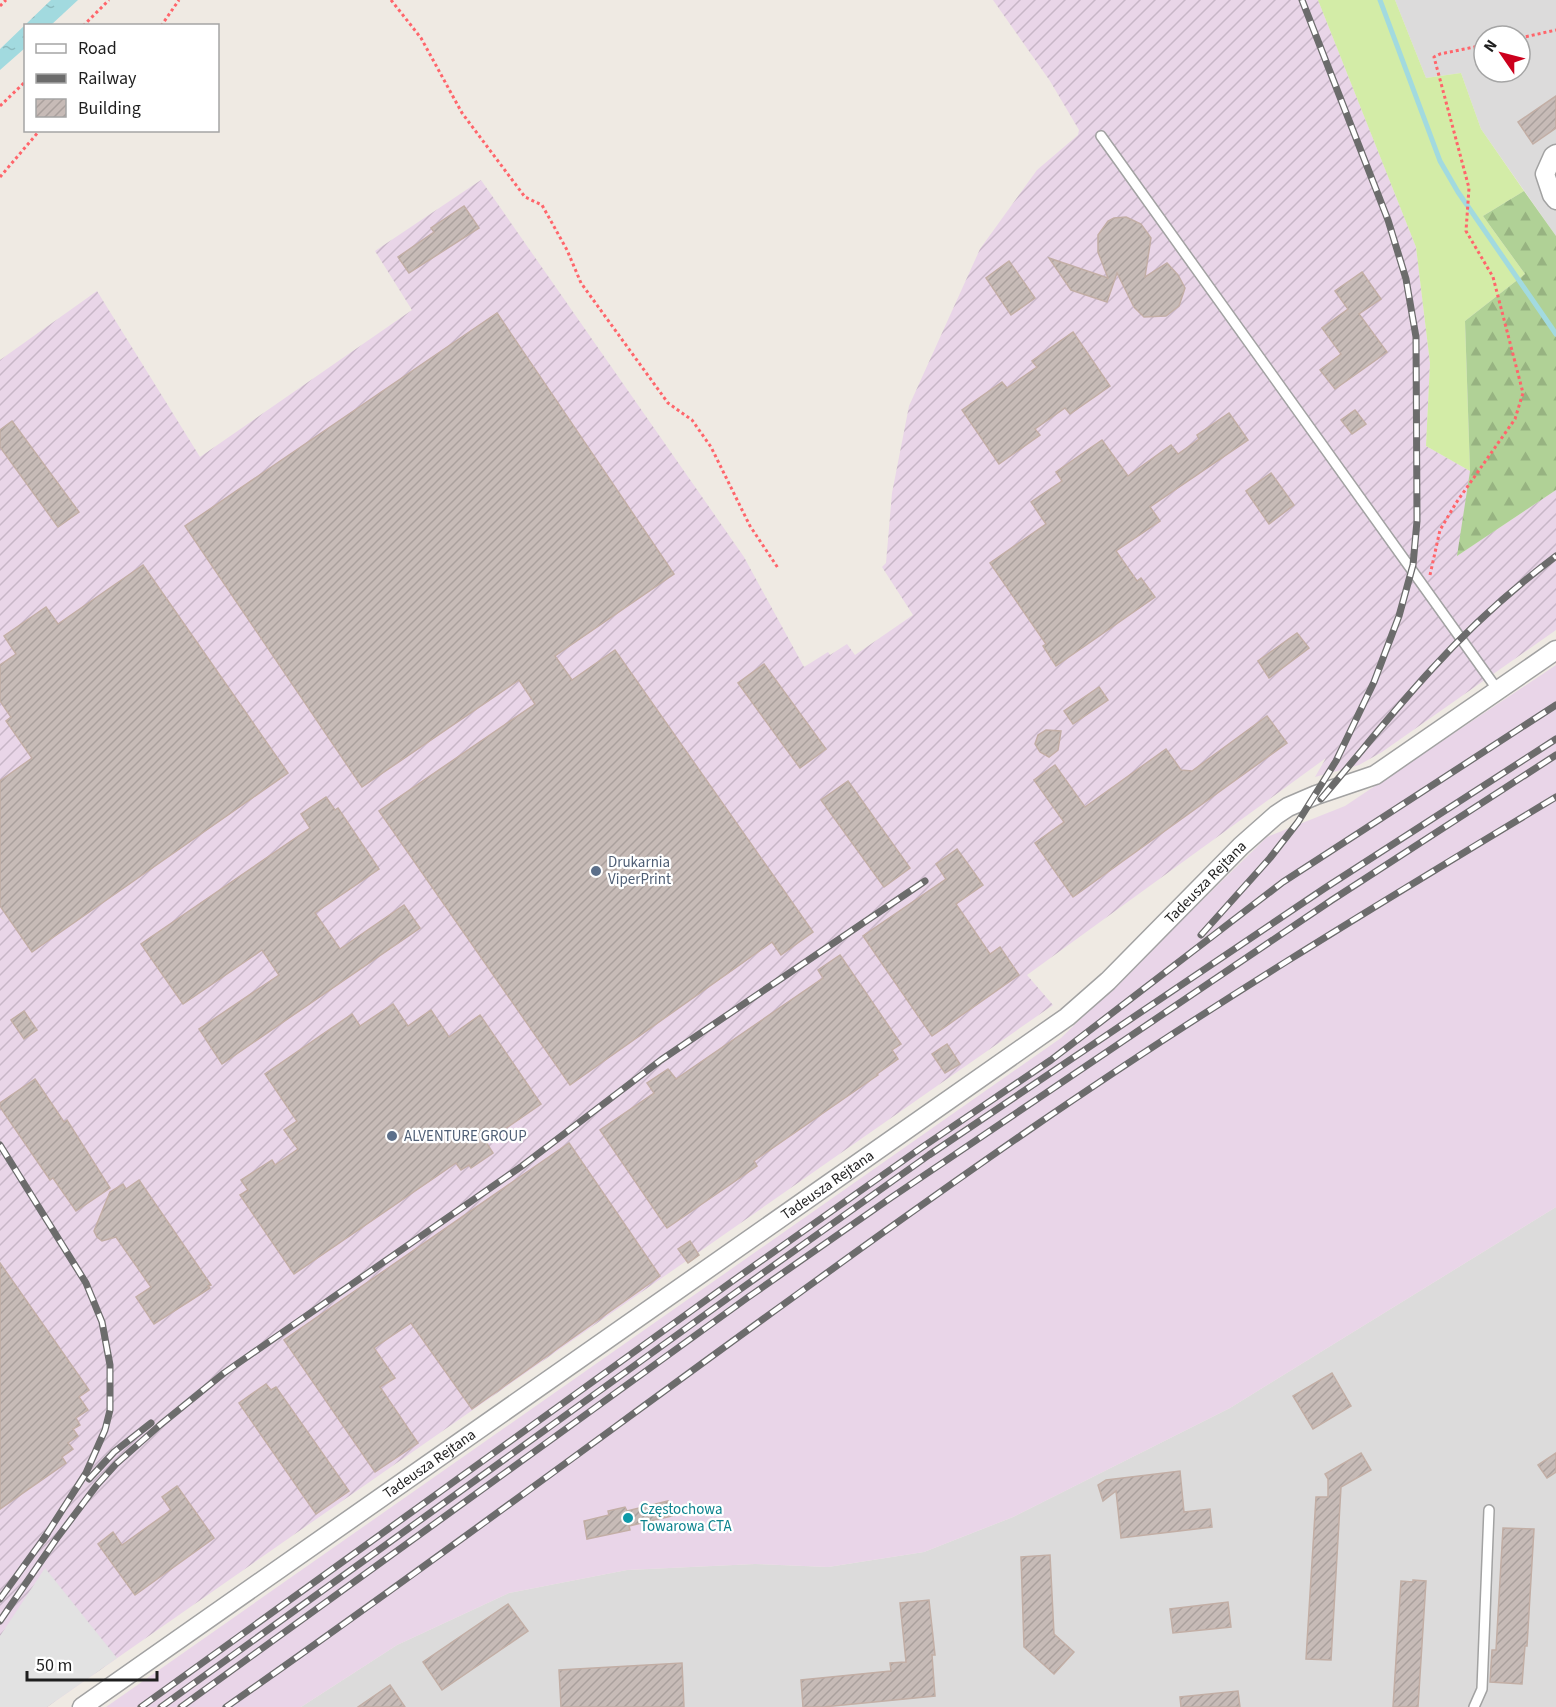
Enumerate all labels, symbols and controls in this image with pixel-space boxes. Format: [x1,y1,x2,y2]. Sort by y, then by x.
legend [24,24,219,132]
north arrow [1472,24,1532,84]
text: N [1478,35,1503,57]
text: Road [78,36,117,61]
text: Railway [78,66,137,91]
text: Building [78,96,141,121]
street label: Tadeusza Rejtana [1160,836,1251,929]
place label: Drukarnia ViperPrint [608,852,671,890]
marker: Drukarnia ViperPrint [589,864,603,878]
place label: ALVENTURE GROUP [404,1126,527,1147]
marker: ALVENTURE GROUP [385,1129,399,1143]
street label: Tadeusza Rejtana [777,1145,878,1225]
street label: Tadeusza Rejtana [379,1424,480,1504]
place label: Częstochowa Towarowa CTA [640,1499,732,1537]
marker: Częstochowa Towarowa CTA [621,1511,635,1525]
scale bar [27,1644,158,1682]
text: 50 m [36,1653,72,1678]

